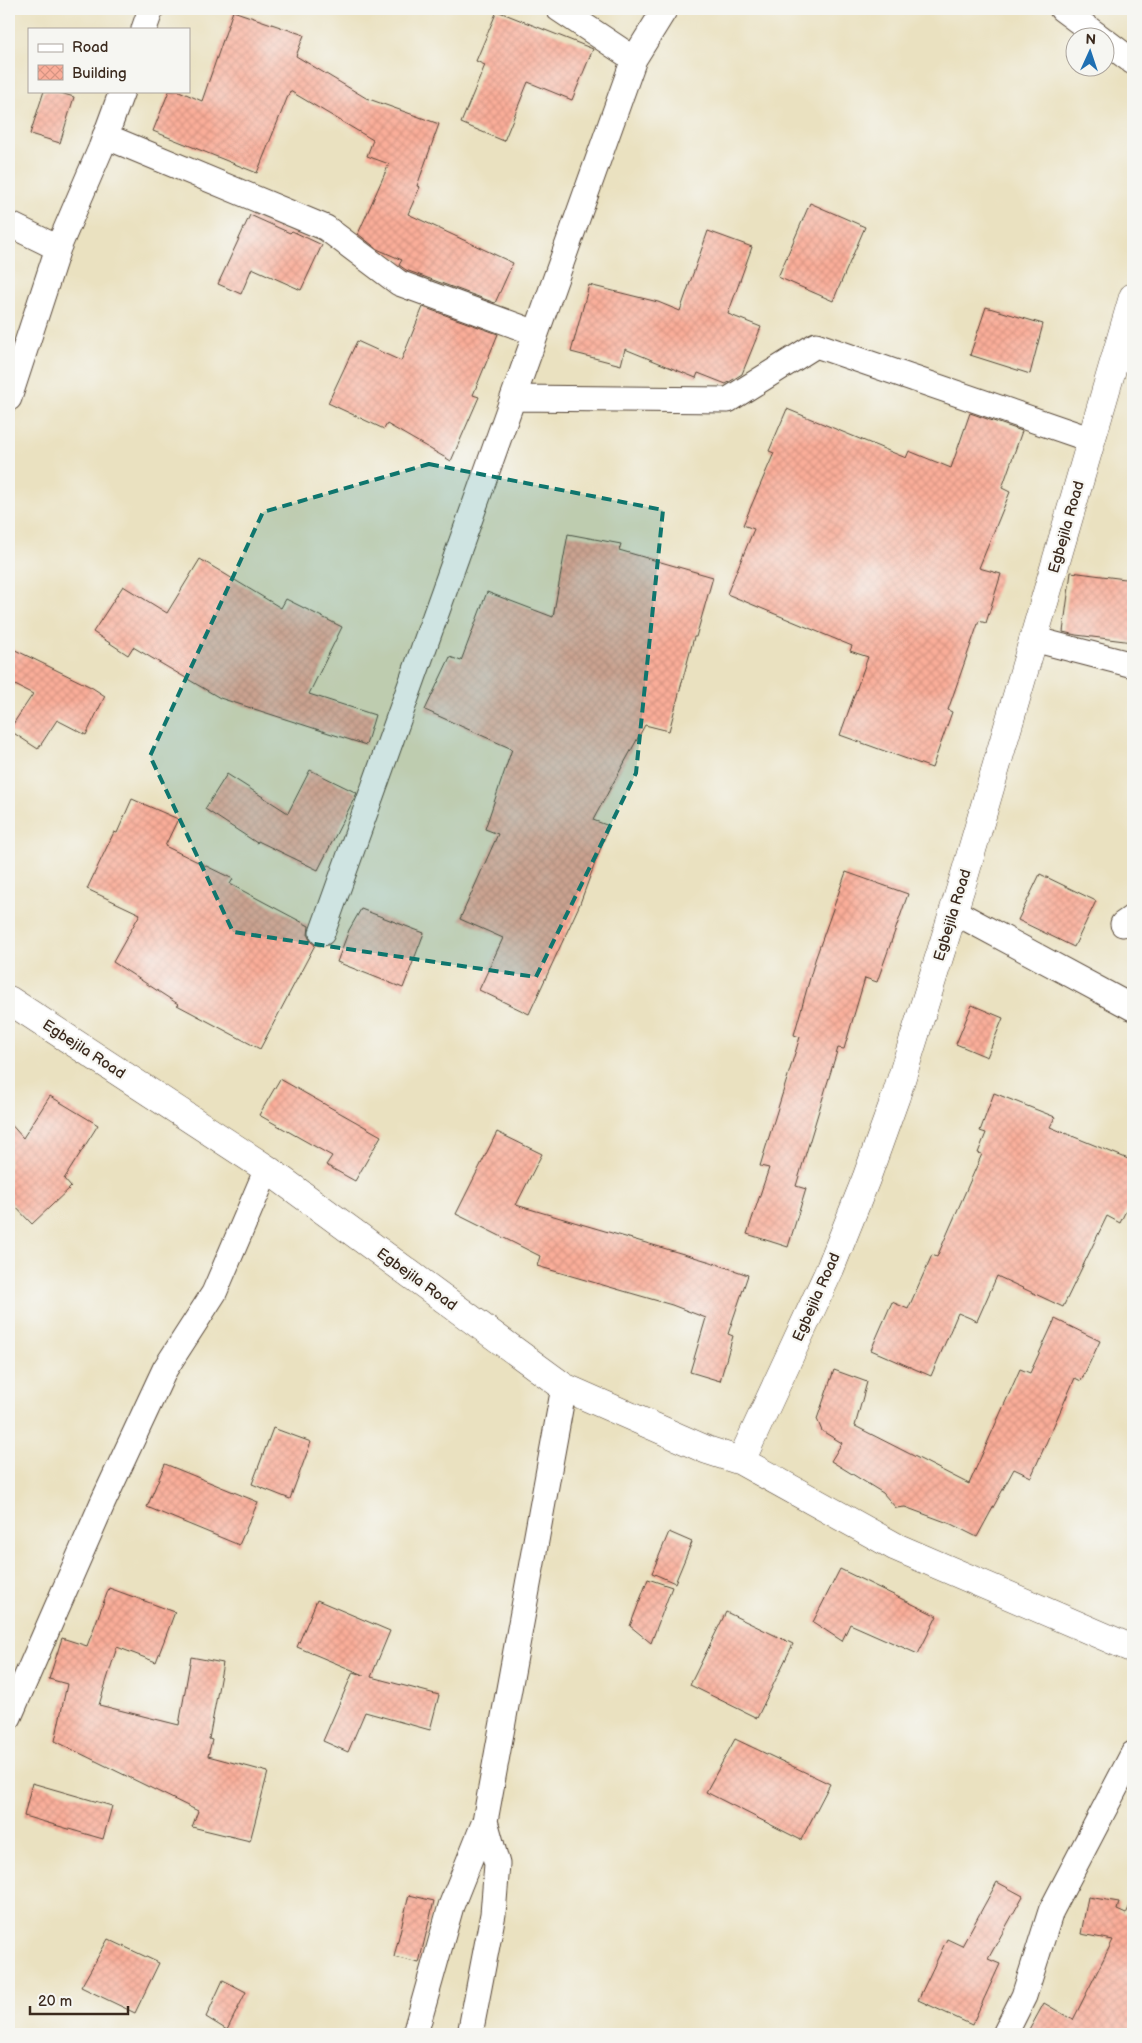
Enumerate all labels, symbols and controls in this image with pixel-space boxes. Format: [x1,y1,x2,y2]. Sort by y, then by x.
legend [28,28,190,92]
north arrow [1064,28,1114,78]
text: N [1085,31,1096,48]
text: Road [72,38,108,57]
text: Building [72,64,127,83]
street label: Egbejila Road [1044,479,1089,575]
street label: Egbejila Road [930,867,975,963]
street label: Egbejila Road [39,1016,129,1083]
street label: Egbejila Road [373,1244,461,1315]
street label: Egbejila Road [788,1250,844,1344]
scale bar [30,1983,128,2015]
text: 20 m [38,1992,72,2011]

